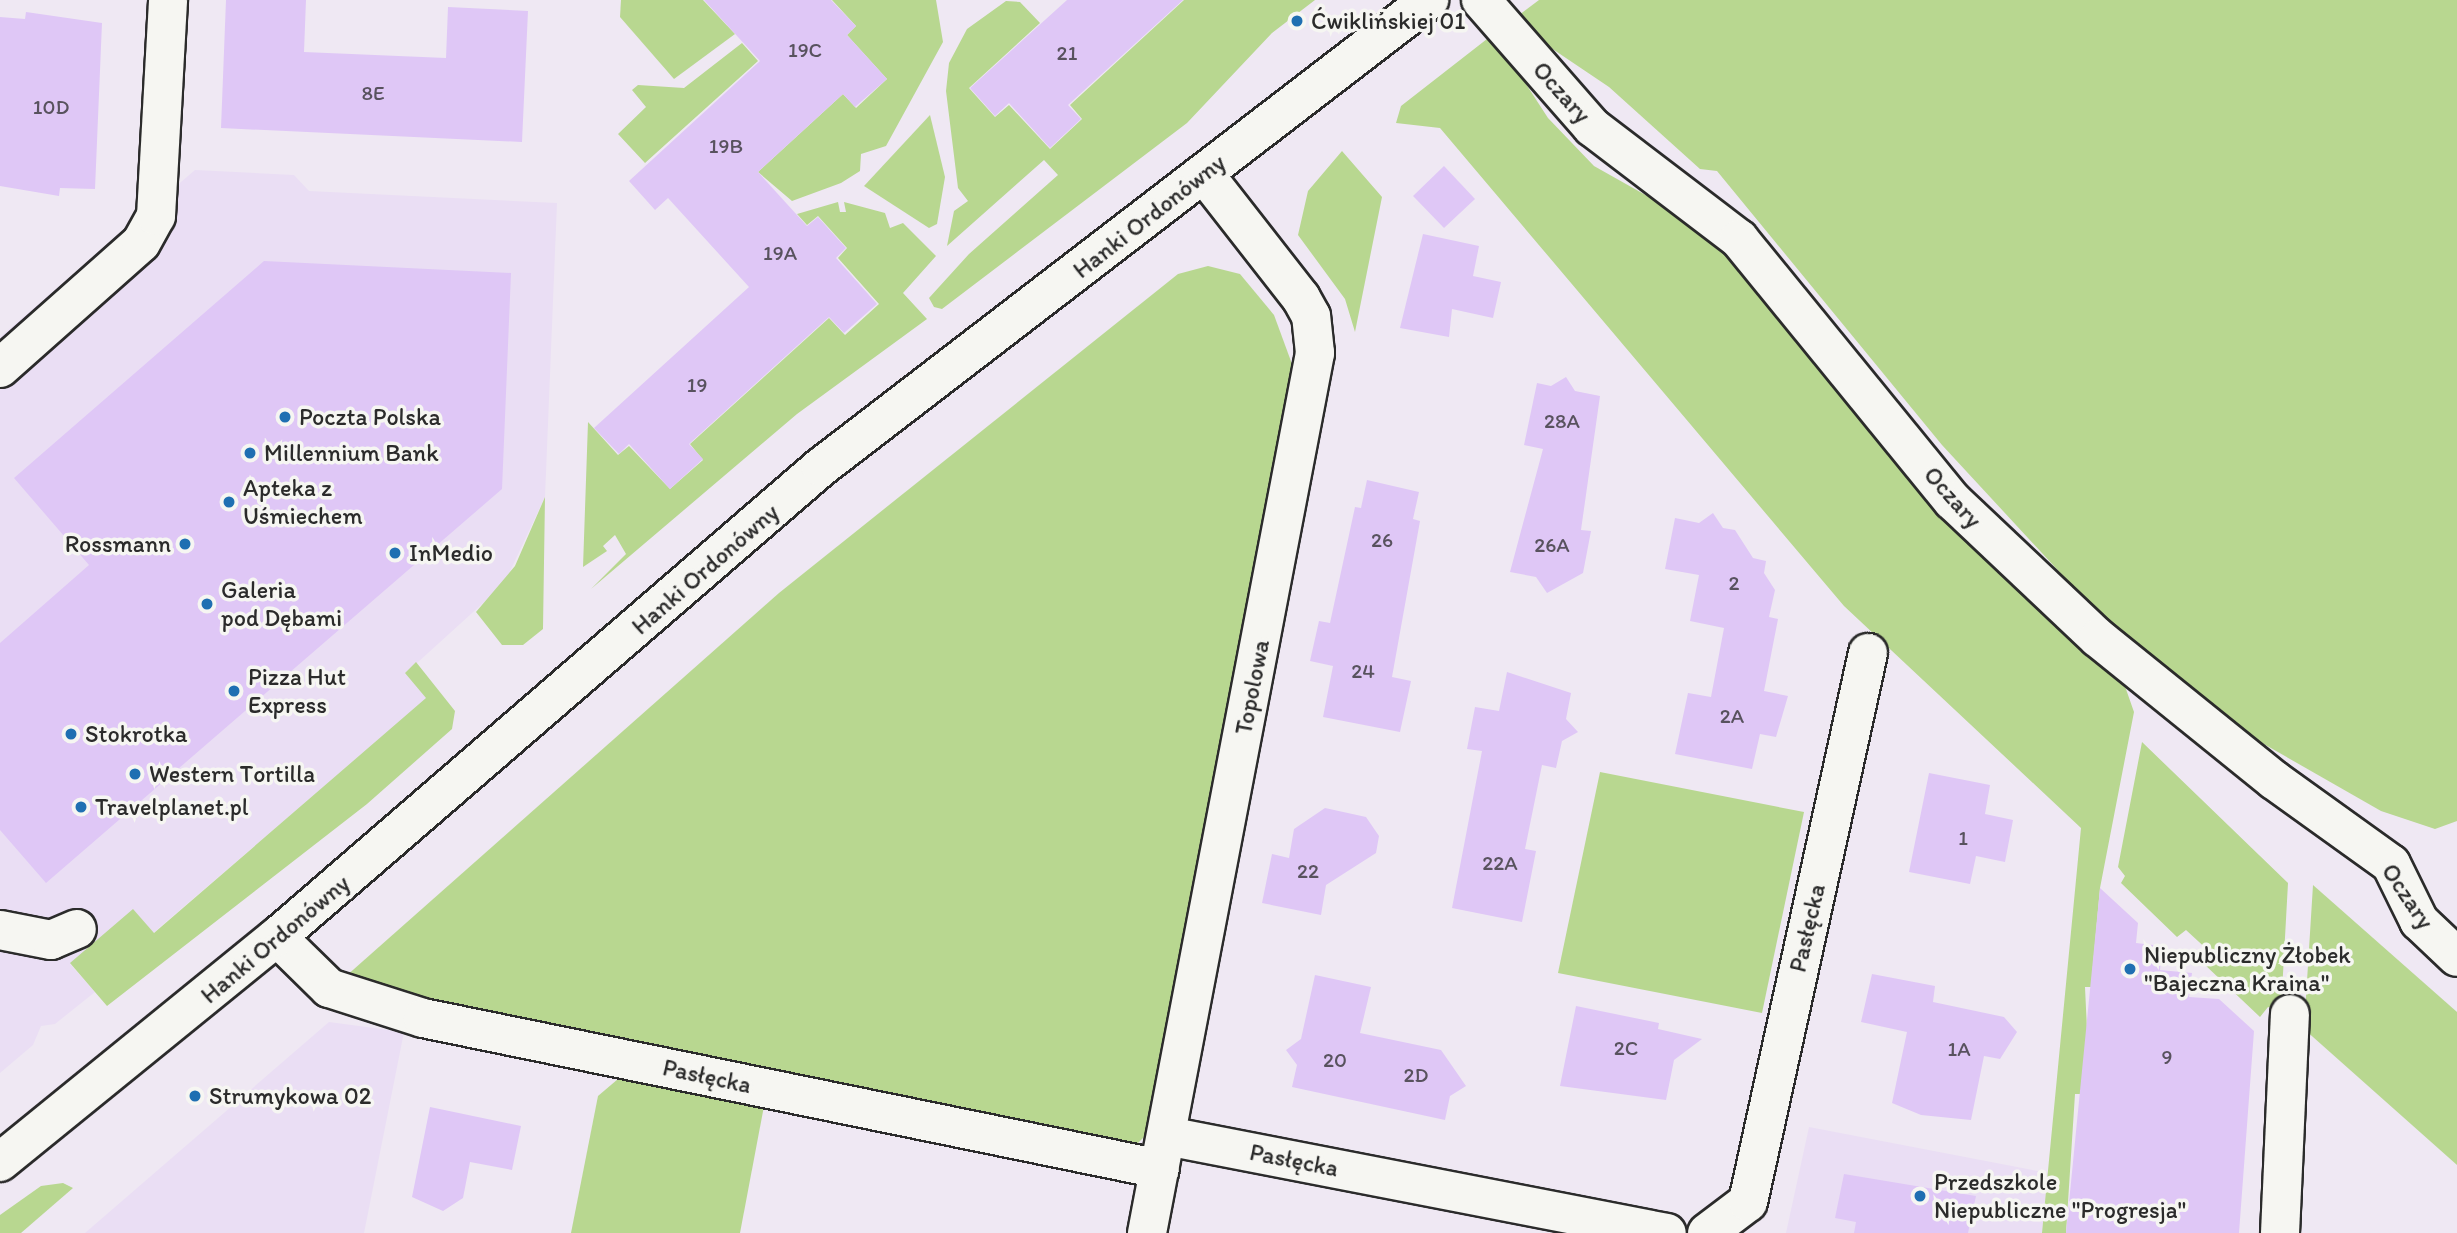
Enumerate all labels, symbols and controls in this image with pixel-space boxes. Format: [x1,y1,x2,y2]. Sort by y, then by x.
place label: Ćwiklińskiej 01 [1311,7,1465,35]
marker: Ćwiklińskiej 01 [1289,13,1305,29]
house number: 19C [788,37,822,63]
house number: 21 [1057,40,1077,66]
street label: Oczary [1527,55,1597,129]
house number: 8E [361,80,385,106]
house number: 10D [33,94,69,120]
house number: 19B [709,133,743,159]
street label: Hanki Ordonówny [1067,148,1231,284]
house number: 19A [763,240,797,266]
house number: 19 [687,372,707,398]
place label: Poczta Polska [299,403,440,431]
house number: 28A [1544,408,1580,434]
marker: Poczta Polska [277,409,293,425]
place label: Millennium Bank [264,439,439,467]
marker: Millennium Bank [242,445,258,461]
street label: Oczary [1918,460,1988,534]
place label: Apteka z Uśmiechem [243,474,363,530]
marker: Apteka z Uśmiechem [221,494,237,510]
street label: Hanki Ordonówny [626,497,784,641]
house number: 26 [1371,527,1393,553]
place label: Rossmann [65,530,171,558]
house number: 26A [1534,532,1570,558]
marker: Rossmann [177,536,193,552]
place label: InMedio [409,539,493,567]
marker: InMedio [387,545,403,561]
house number: 2 [1728,570,1740,596]
place label: Galeria pod Dębami [221,576,342,632]
marker: Galeria pod Dębami [199,596,215,612]
street label: Topolowa [1229,637,1275,737]
house number: 24 [1351,658,1375,684]
place label: Pizza Hut Express [248,663,346,719]
marker: Pizza Hut Express [226,683,242,699]
house number: 2A [1720,703,1744,729]
place label: Stokrotka [85,720,187,748]
marker: Stokrotka [63,726,79,742]
place label: Western Tortilla [149,760,314,788]
marker: Western Tortilla [127,766,143,782]
place label: Travelplanet.pl [95,793,249,821]
marker: Travelplanet.pl [73,799,89,815]
house number: 1 [1958,825,1968,851]
house number: 22A [1482,850,1518,876]
house number: 22 [1297,858,1319,884]
street label: Oczary [2376,858,2440,934]
street label: Hanki Ordonówny [195,869,355,1009]
street label: Pasłęcka [1783,881,1831,975]
place label: Niepubliczny Żłobek "Bajeczna Kraina" [2144,941,2351,997]
marker: Niepubliczny Żłobek "Bajeczna Kraina" [2122,961,2138,977]
house number: 2C [1614,1035,1638,1061]
house number: 1A [1947,1036,1971,1062]
house number: 9 [2162,1044,2172,1070]
house number: 20 [1323,1047,1347,1073]
street label: Pasłęcka [660,1053,754,1099]
house number: 2D [1404,1062,1428,1088]
place label: Strumykowa 02 [209,1082,371,1110]
marker: Strumykowa 02 [187,1088,203,1104]
street label: Pasłęcka [1247,1137,1341,1183]
place label: Przedszkole Niepubliczne "Progresja" [1934,1168,2187,1224]
marker: Przedszkole Niepubliczne "Progresja" [1912,1188,1928,1204]

